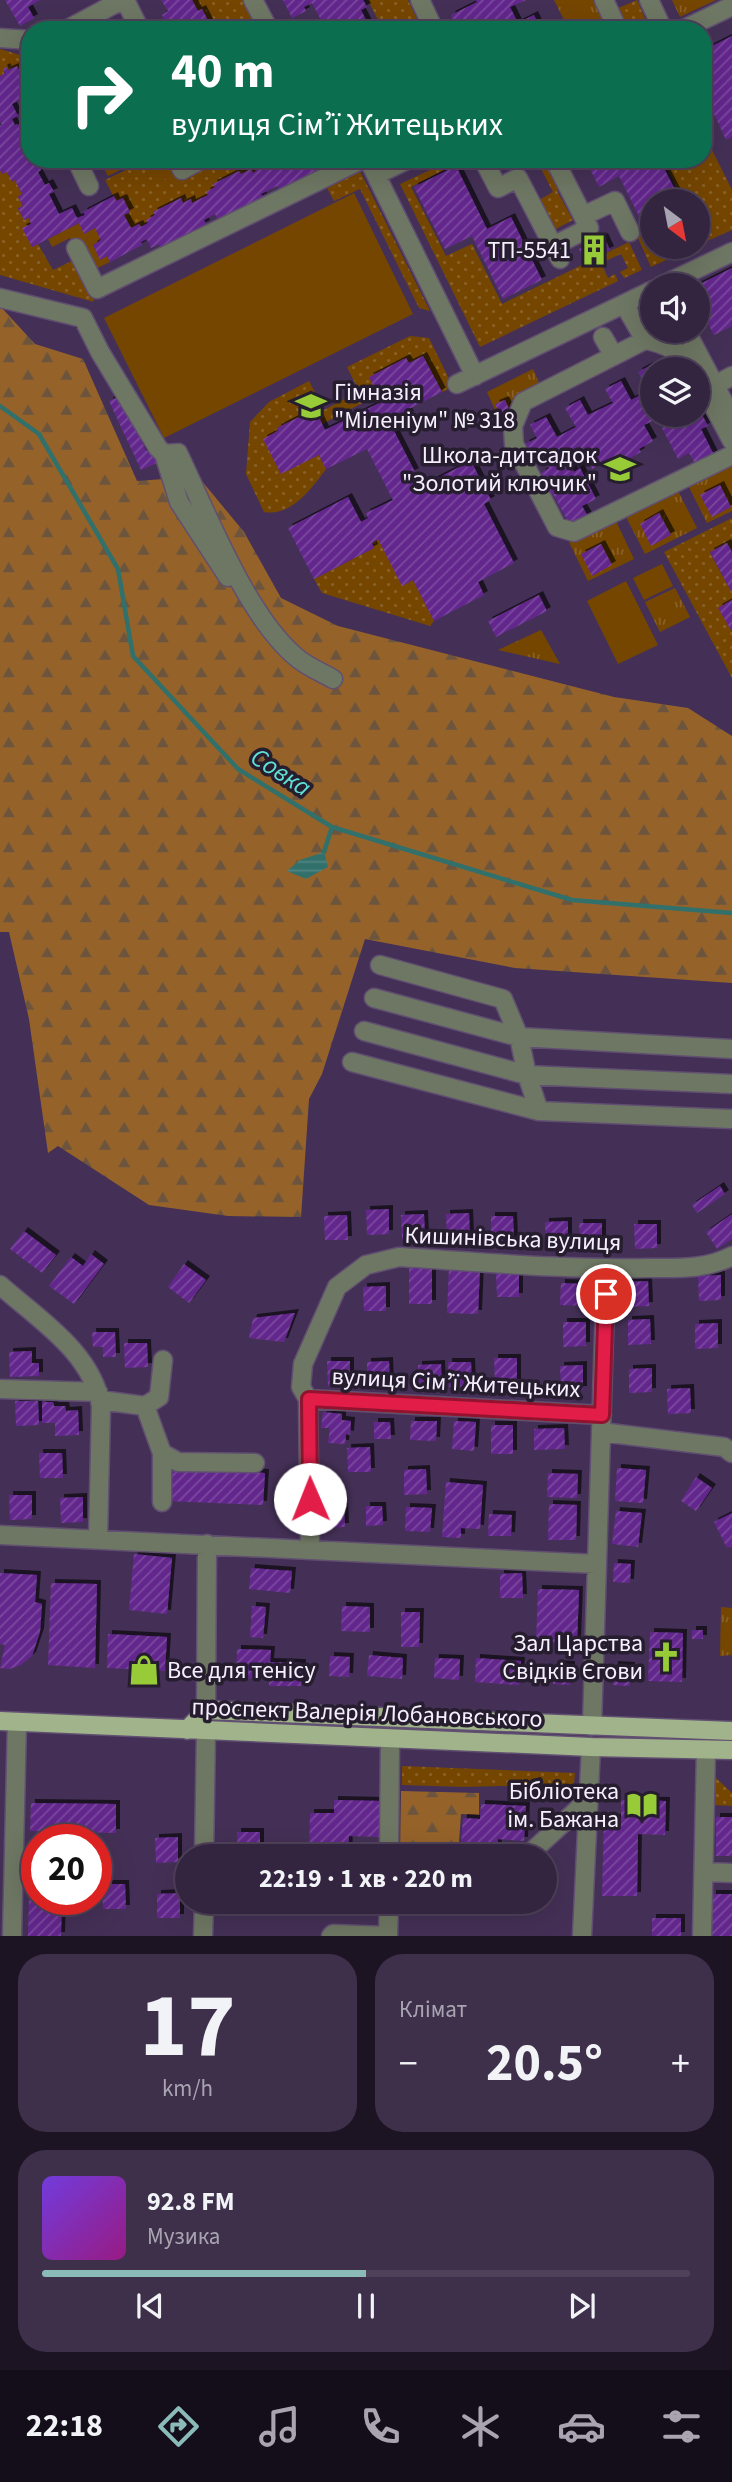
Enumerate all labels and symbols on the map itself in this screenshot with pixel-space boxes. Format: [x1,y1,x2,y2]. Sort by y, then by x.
north arrow [640,189,710,259]
place label: ТП-5541 [487,233,571,268]
building icon: ТП-5541 [577,233,611,267]
place label: Гімназія "Міленіум" № 318 [334,375,515,438]
school or university icon: Гімназія "Міленіум" № 318 [294,389,328,423]
place label: Школа-дитсадок "Золотий ключик" [402,438,597,501]
school or university icon: Школа-дитсадок "Золотий ключик" [603,452,637,486]
water label: Совка [243,739,319,805]
street label: Кишинівська вулиця [404,1218,622,1260]
pin [576,1264,636,1324]
street label: вулиця Сімʼї Житецьких [331,1359,582,1407]
position arrow [273,1462,347,1536]
place label: Зал Царства Свідків Єгови [502,1626,643,1689]
church icon: Зал Царства Свідків Єгови [649,1640,683,1674]
shop icon: Все для тенісу [127,1653,161,1687]
place label: Все для тенісу [167,1653,316,1688]
street label: проспект Валерія Лобановського [191,1689,543,1737]
place label: Бібліотека ім. Бажана [507,1774,619,1837]
library icon: Бібліотека ім. Бажана [625,1788,659,1822]
speed limit sign: 20 [21,1824,112,1915]

